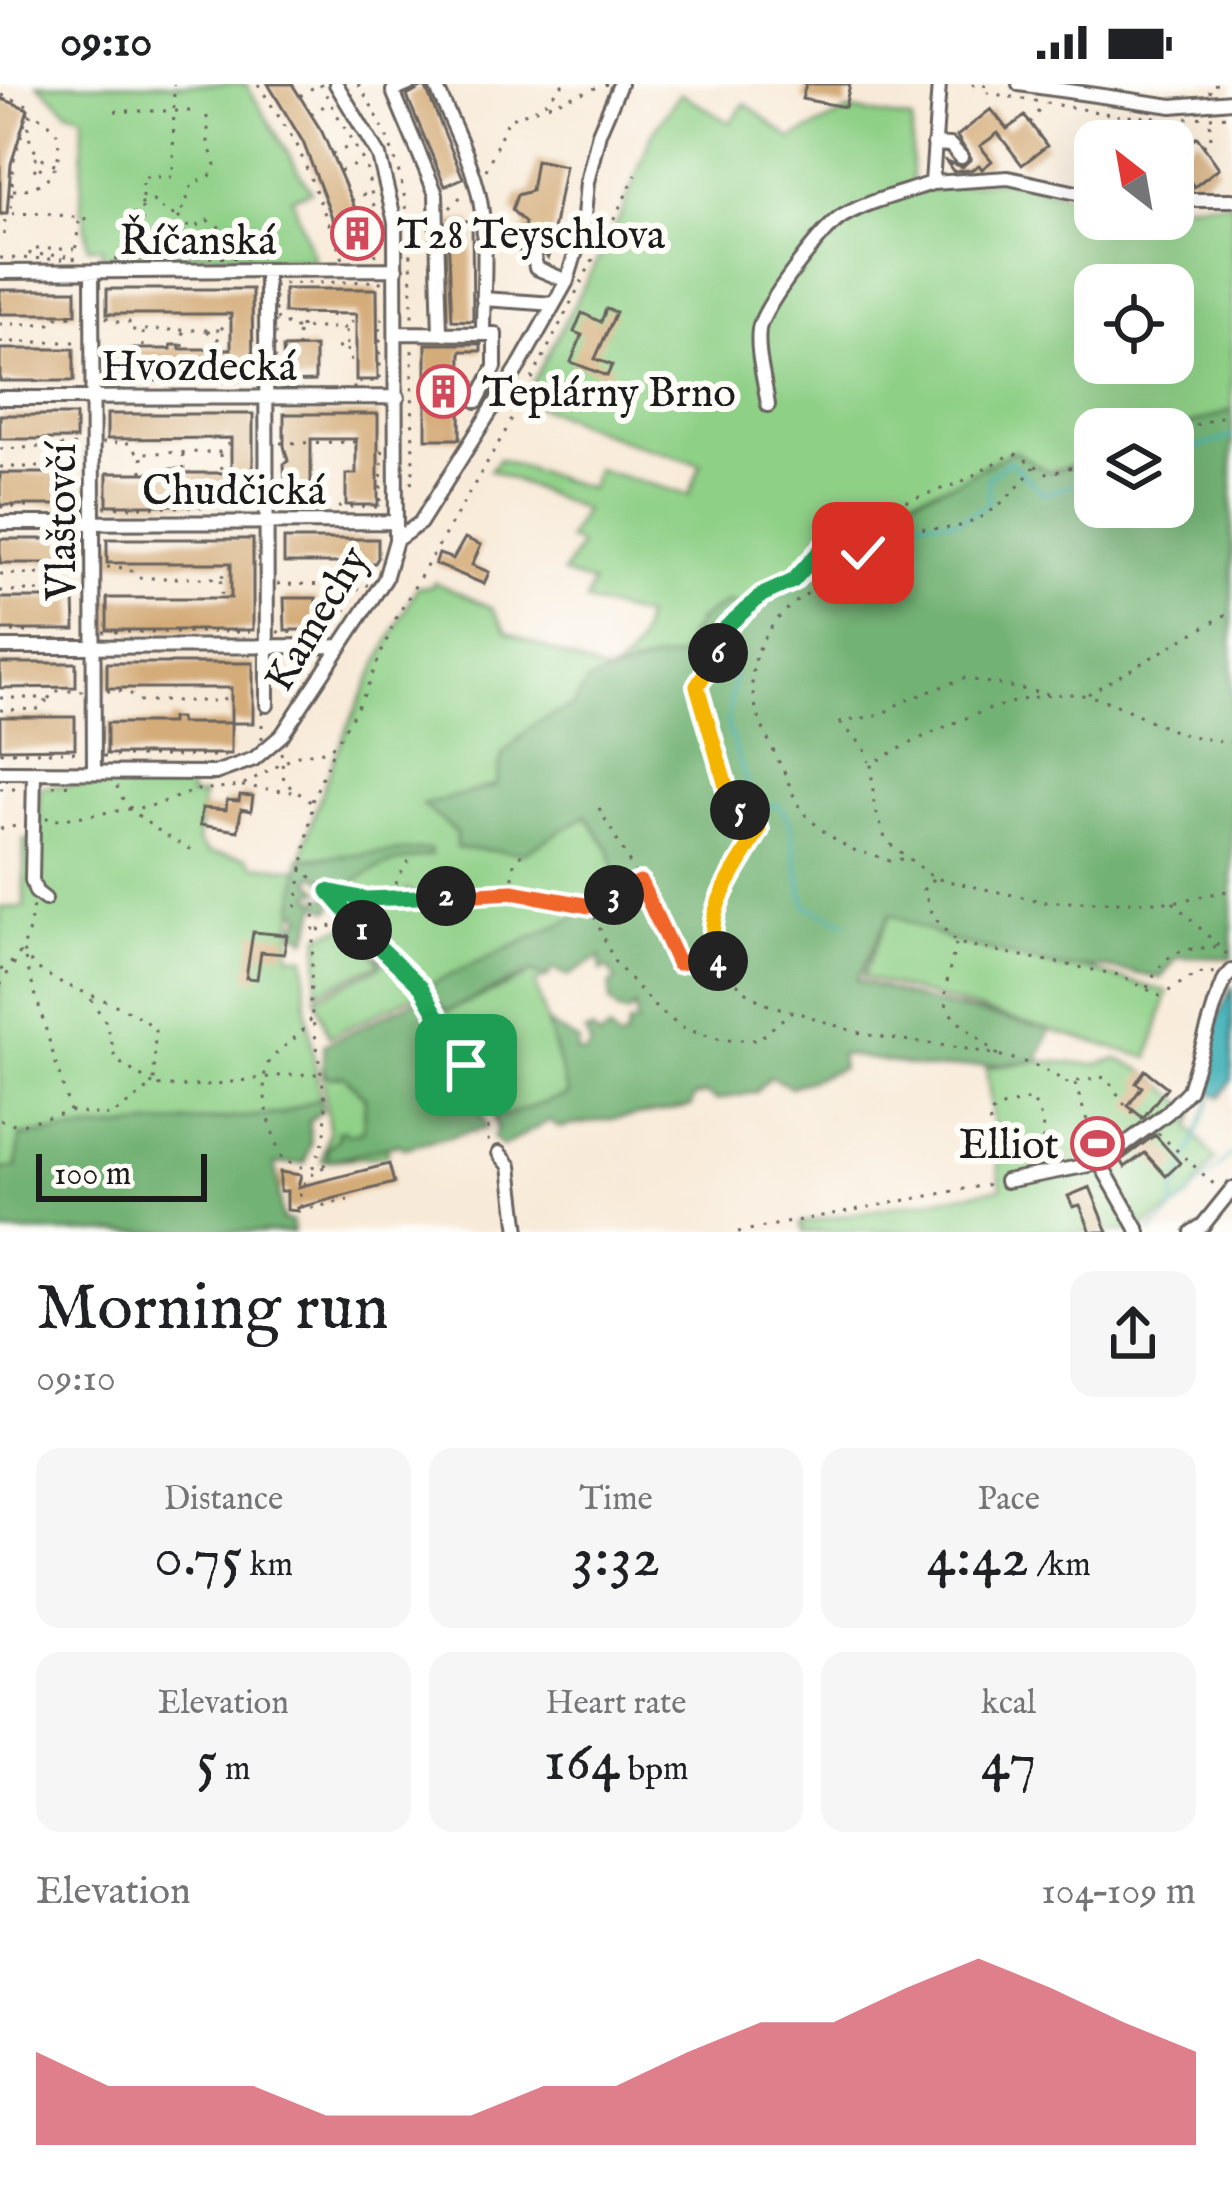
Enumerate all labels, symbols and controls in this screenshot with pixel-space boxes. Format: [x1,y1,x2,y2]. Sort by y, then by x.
text: 09:10 [60,14,152,71]
north arrow [1074,120,1194,240]
map controls [1074,120,1194,528]
building icon: T28 Teyschlova [330,205,386,261]
place label: T28 Teyschlova [397,210,666,263]
street label: Říčanská [120,214,277,269]
button: locate [1074,264,1194,384]
street label: Hvozdecká [101,342,298,395]
building icon: Teplárny Brno [415,363,471,419]
place label: Teplárny Brno [482,368,736,421]
button: layers [1074,408,1194,528]
street label: Vlaštovčí [37,441,90,602]
street label: Chudčická [142,466,327,519]
pin [812,502,914,604]
icon: check [830,520,896,586]
street label: Kamechy [254,537,382,702]
pin: 6 [688,623,748,683]
text: 6 [711,632,725,674]
pin: 5 [710,780,770,840]
text: 5 [734,789,746,831]
pin: 3 [584,865,644,925]
pin: 2 [416,866,476,926]
text: 3 [608,874,620,916]
text: 2 [438,875,454,917]
pin: 1 [332,900,392,960]
text: 1 [356,909,368,951]
pin: 4 [688,931,748,991]
text: 4 [710,940,726,982]
pin [415,1014,517,1116]
icon: arrive [433,1032,499,1098]
sports icon: Elliot [1070,1115,1126,1171]
place label: Elliot [959,1120,1059,1173]
scale bar [36,1148,207,1201]
text: 100 m [54,1154,131,1196]
text: Morning run [36,1268,389,1352]
button: share [1070,1271,1196,1397]
text: 09:10 [36,1355,116,1404]
text: Distance [164,1479,283,1521]
text: Time [579,1479,653,1521]
text: Pace [977,1479,1040,1521]
text: 0.75 [154,1521,243,1597]
text: 3:32 [572,1521,660,1597]
text: 4:42 [926,1521,1029,1597]
text: km [243,1545,293,1587]
text: /km [1029,1545,1091,1587]
text: Elevation [158,1683,289,1725]
text: Heart rate [546,1683,686,1725]
text: kcal [981,1683,1036,1725]
text: 5 [196,1725,218,1801]
text: 164 [543,1725,620,1801]
text: 47 [981,1725,1036,1801]
text: m [218,1749,251,1791]
text: bpm [620,1749,689,1791]
text: Elevation [36,1868,191,1917]
text: 104–109 m [1041,1868,1196,1917]

